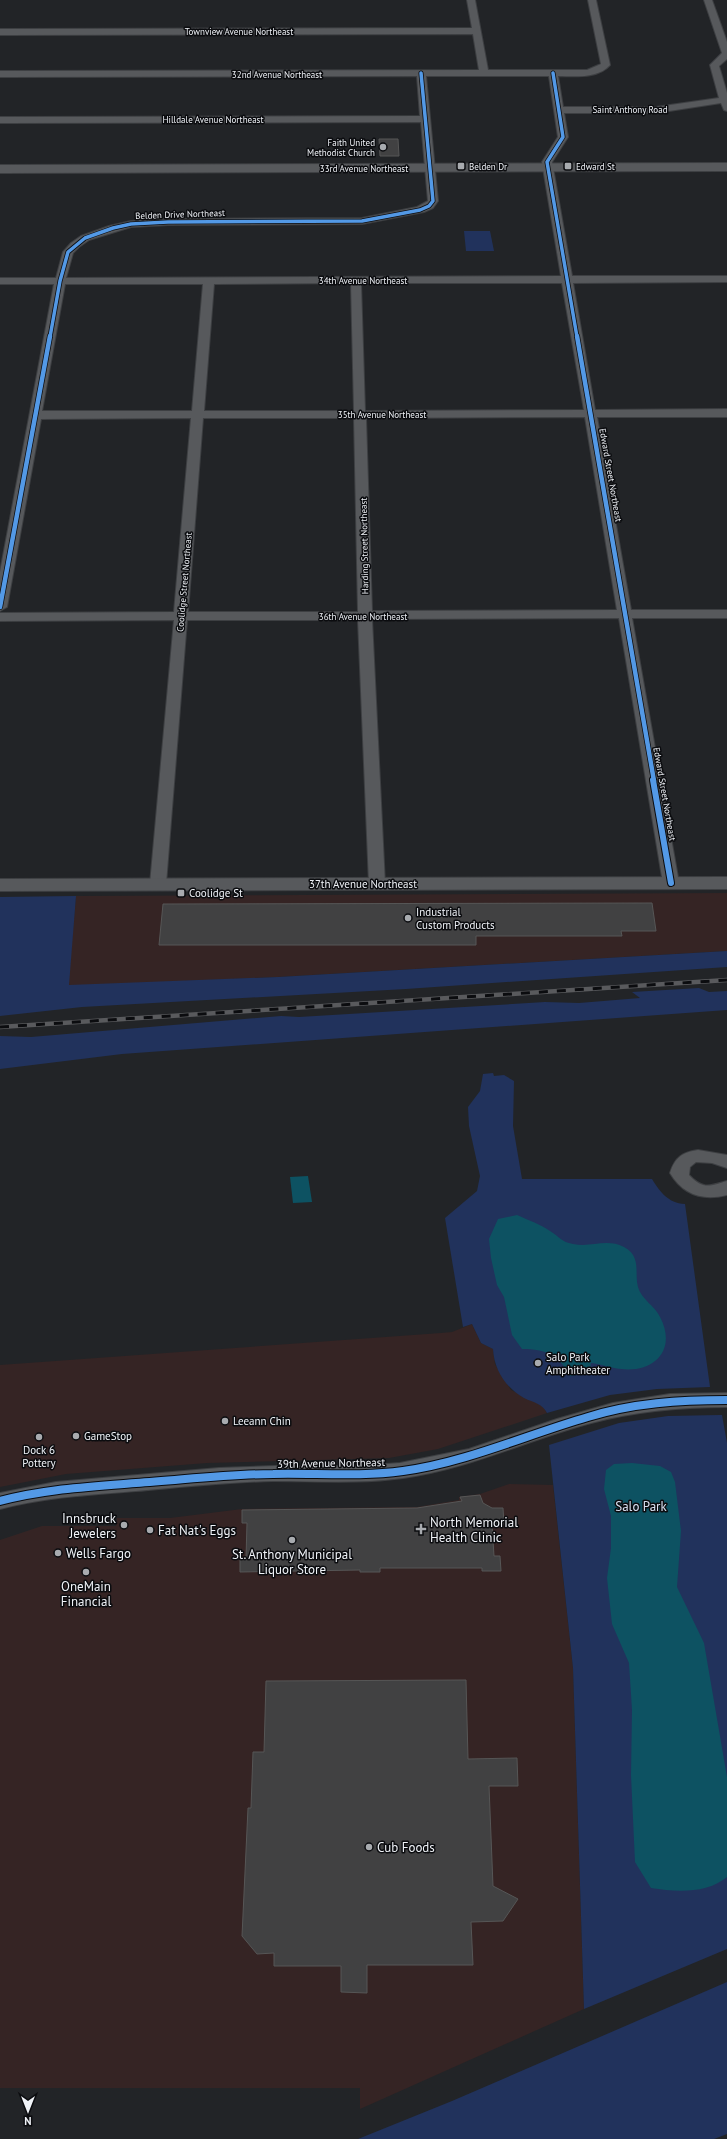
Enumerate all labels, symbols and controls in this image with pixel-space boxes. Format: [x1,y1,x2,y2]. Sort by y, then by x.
street label: Townview Avenue Northeast [185,26,293,37]
street label: 32nd Avenue Northeast [232,69,322,80]
street label: Saint Anthony Road [593,104,668,115]
street label: Hilldale Avenue Northeast [163,114,263,125]
place label: Faith United Methodist Church [307,137,375,158]
marker: Faith United Methodist Church [378,142,388,152]
marker: Belden Dr [456,161,466,171]
place label: Belden Dr [469,161,507,172]
marker: Edward St [563,161,573,171]
place label: Edward St [576,161,615,172]
street label: 33rd Avenue Northeast [320,163,408,174]
street label: Belden Drive Northeast [135,207,225,221]
street label: 34th Avenue Northeast [319,275,407,286]
street label: 35th Avenue Northeast [338,409,426,420]
street label: Edward Street Northeast [597,428,625,522]
street label: Harding Street Northeast [358,498,370,594]
street label: Coolidge Street Northeast [174,532,194,632]
street label: 36th Avenue Northeast [319,611,407,622]
street label: Edward Street Northeast [651,747,679,841]
street label: 37th Avenue Northeast [309,877,417,891]
place label: Coolidge St [189,886,243,900]
marker: Coolidge St [176,888,186,898]
place label: Industrial Custom Products [416,905,495,932]
marker: Industrial Custom Products [403,913,413,923]
place label: Salo Park Amphitheater [546,1350,610,1377]
marker: Salo Park Amphitheater [533,1358,543,1368]
place label: Leeann Chin [233,1414,291,1428]
marker: Leeann Chin [220,1416,230,1426]
place label: GameStop [84,1429,132,1443]
marker: GameStop [71,1431,81,1441]
marker: Dock 6 Pottery [34,1432,44,1442]
place label: Dock 6 Pottery [22,1443,57,1470]
street label: 39th Avenue Northeast [277,1455,385,1471]
park label: Salo Park [615,1498,668,1515]
place label: Innsbruck Jewelers [62,1510,117,1542]
place label: North Memorial Health Clinic [430,1514,518,1546]
marker: Innsbruck Jewelers [119,1520,129,1530]
place label: Fat Nat's Eggs [158,1522,236,1539]
marker: North Memorial Health Clinic [415,1523,427,1535]
marker: Fat Nat's Eggs [145,1525,155,1535]
marker: St. Anthony Municipal Liquor Store [287,1535,297,1545]
place label: Wells Fargo [66,1545,131,1562]
place label: St. Anthony Municipal Liquor Store [232,1546,352,1578]
marker: Wells Fargo [53,1548,63,1558]
marker: OneMain Financial [81,1567,91,1577]
place label: OneMain Financial [61,1578,111,1610]
place label: Cub Foods [377,1839,435,1856]
marker: Cub Foods [364,1842,374,1852]
north arrow [8,2091,48,2131]
text: N [24,2114,32,2128]

